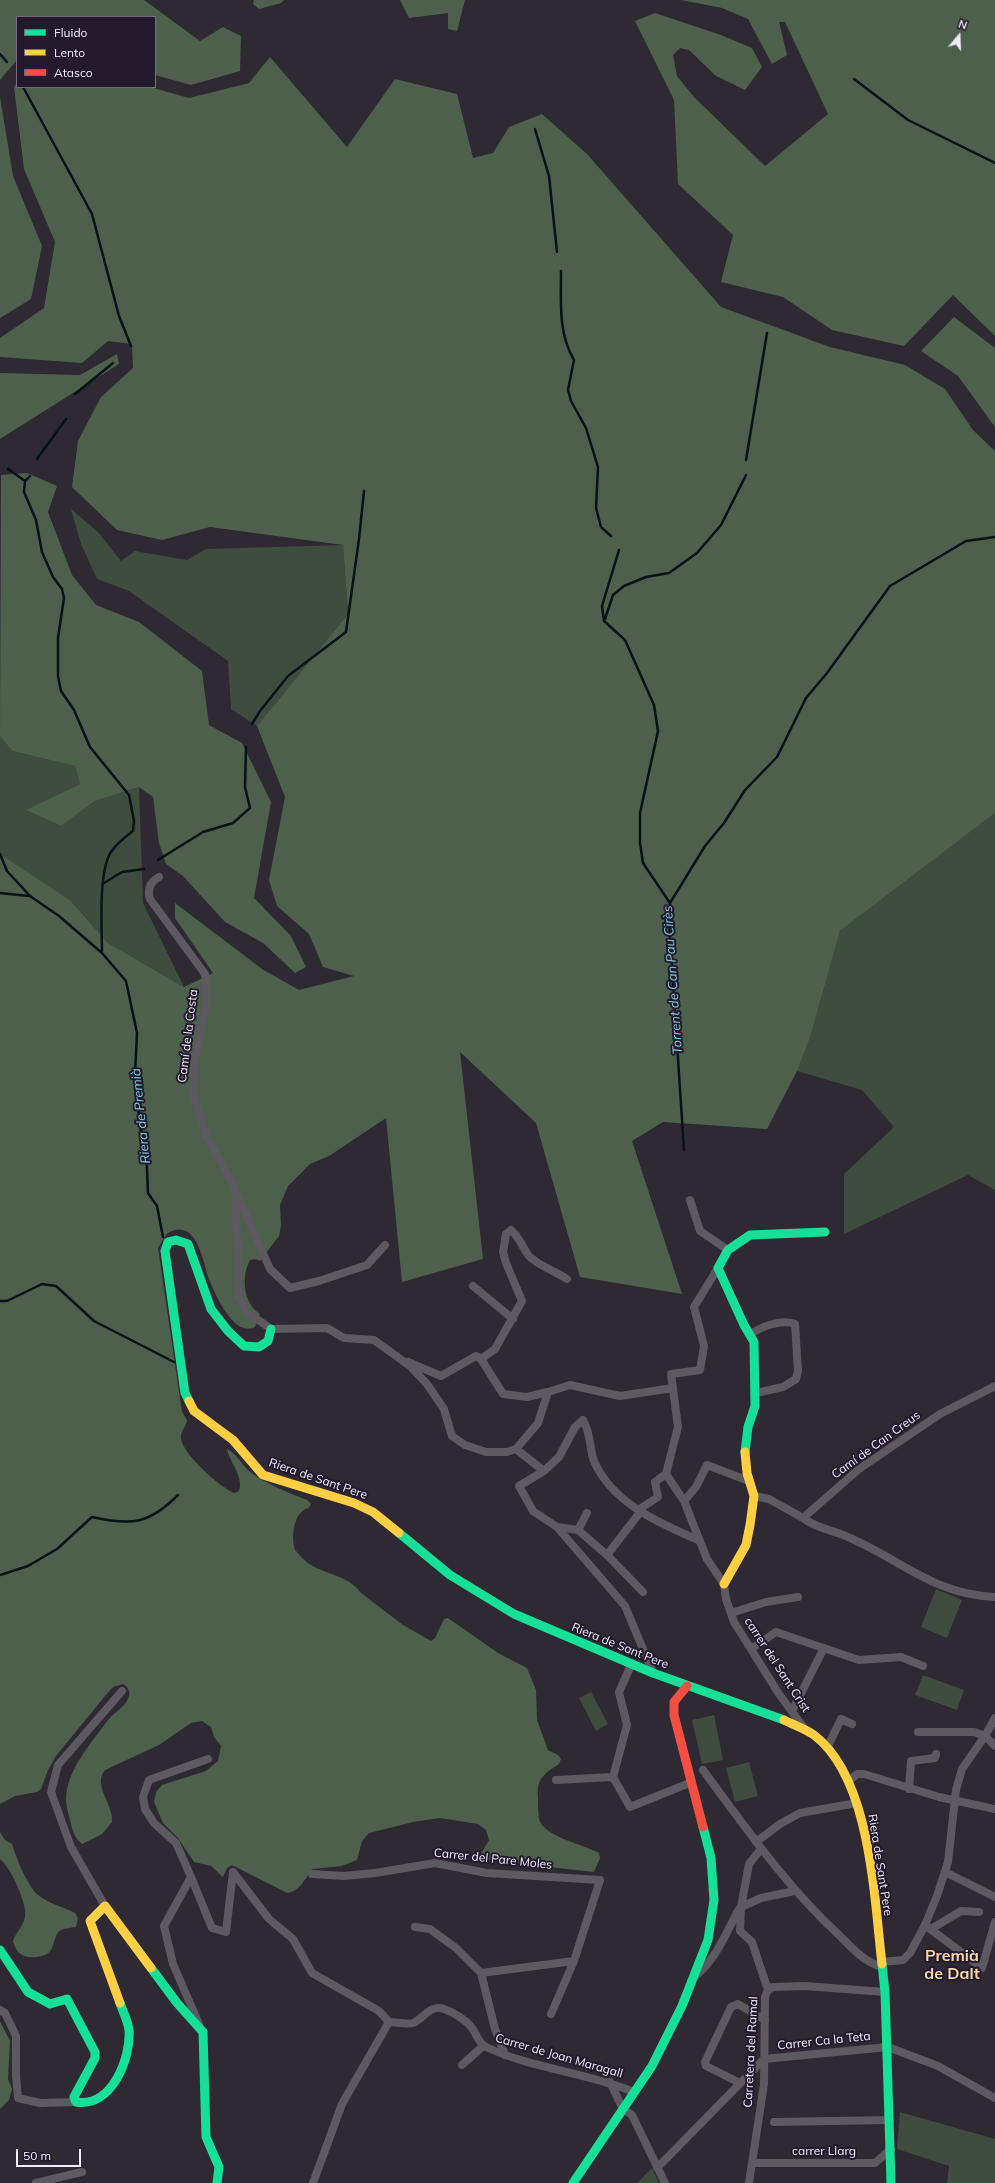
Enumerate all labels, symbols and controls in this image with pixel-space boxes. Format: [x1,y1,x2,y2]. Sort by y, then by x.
legend [16,16,156,88]
north arrow [939,16,979,56]
text: N [957,17,969,33]
text: Fluido [54,25,87,40]
text: Lento [54,45,85,60]
text: Atasco [54,65,93,80]
water label: Torrent de Can Pau Cirès [660,905,686,1055]
street label: Camí de la Costa [175,989,201,1083]
water label: Riera de Premià [128,1068,154,1164]
street label: Camí de Can Creus [829,1408,923,1482]
street label: Riera de Sant Pere [267,1455,369,1503]
street label: carrer del Sant Crist [741,1615,813,1715]
street label: Riera de Sant Pere [570,1620,670,1672]
street label: Riera de Sant Pere [865,1813,895,1917]
street label: Carrer del Pare Moles [433,1846,553,1872]
district label: Premià de Dalt [924,1946,980,1984]
street label: Carretera del Ramal [741,1996,761,2108]
street label: Carrer Ca la Teta [777,2029,871,2053]
street label: Carrer de Joan Maragall [494,2031,624,2081]
scale bar [18,2141,83,2167]
street label: carrer Llarg [792,2144,856,2158]
text: 50 m [23,2148,51,2163]

